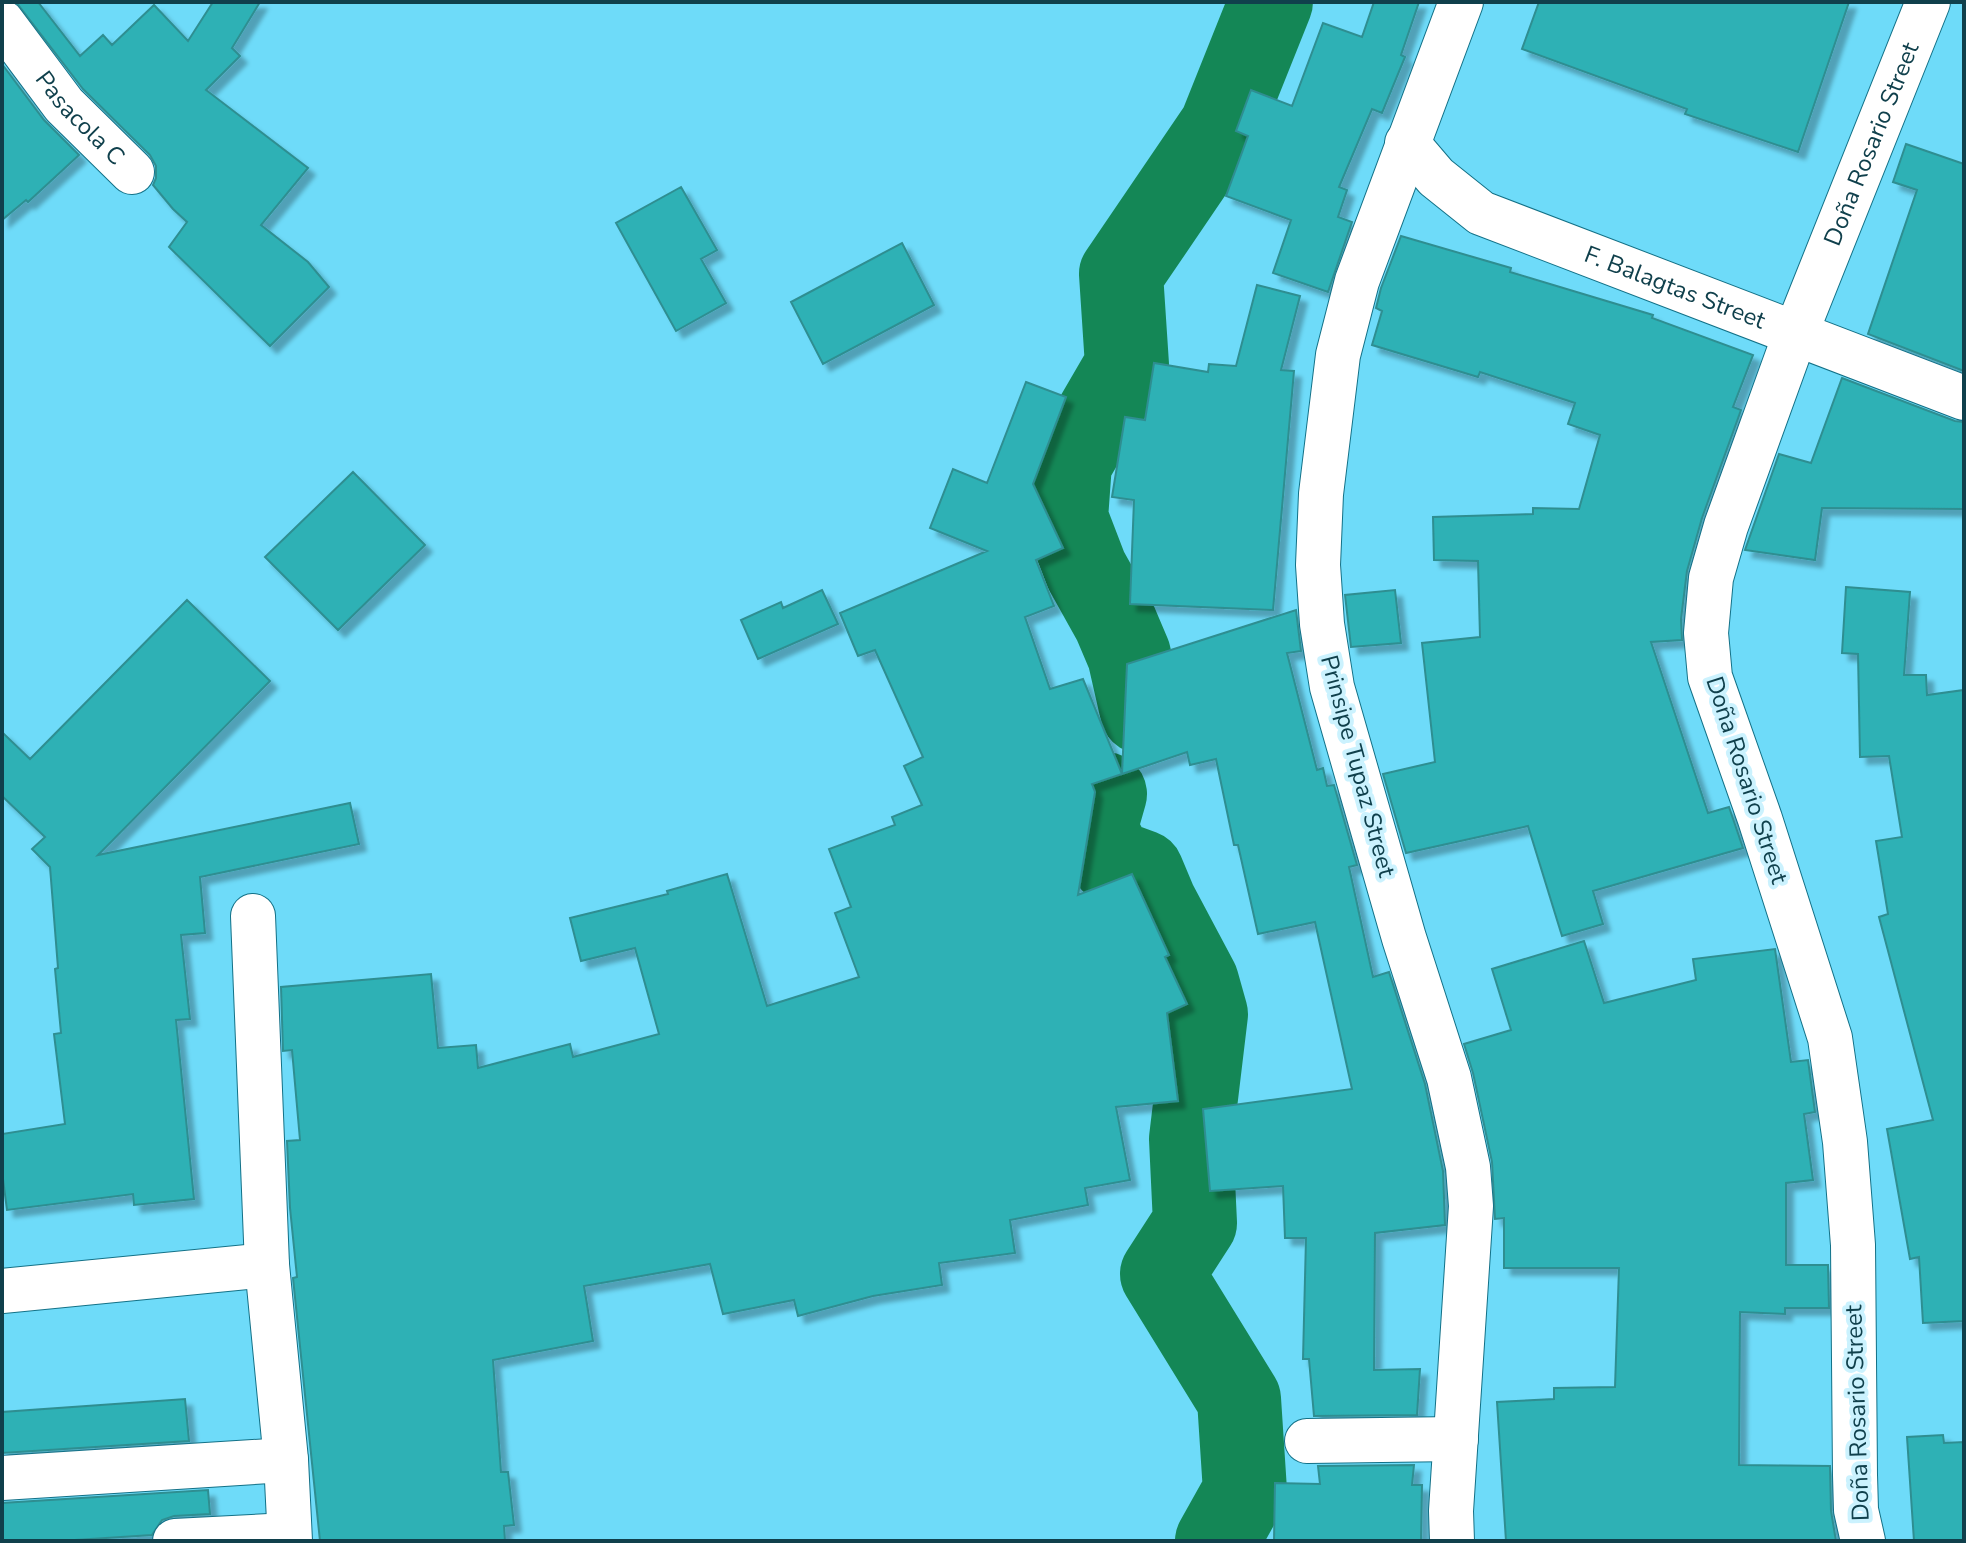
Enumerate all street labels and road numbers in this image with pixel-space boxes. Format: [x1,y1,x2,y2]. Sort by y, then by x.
street label: Doña Rosario Street [1816,37,1927,250]
street label: Pasacola C [28,64,132,172]
street label: F. Balagtas Street [1580,238,1771,337]
street label: Prinsipe Tupaz Street [1313,652,1403,881]
street label: Doña Rosario Street [1698,672,1796,888]
street label: Doña Rosario Street [1837,1304,1877,1522]

